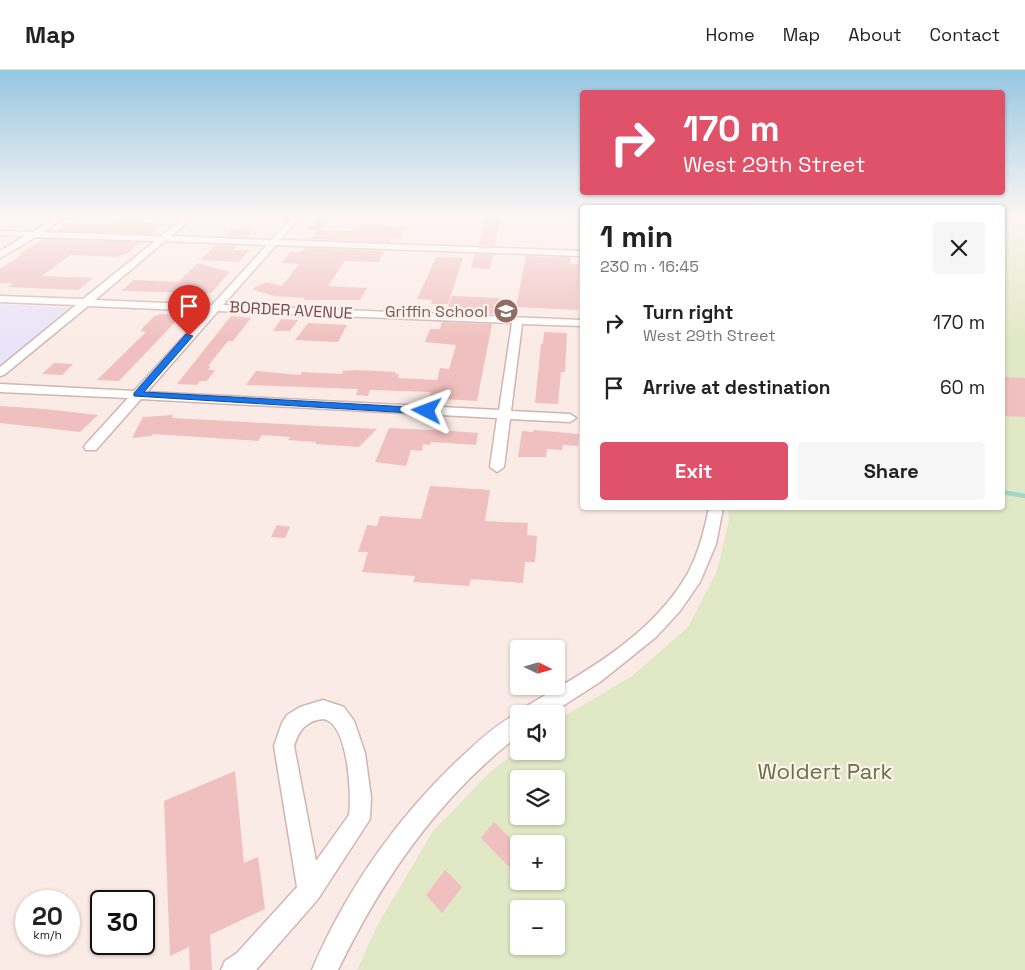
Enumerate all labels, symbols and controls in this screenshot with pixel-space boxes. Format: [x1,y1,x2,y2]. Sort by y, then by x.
text: Map [25,19,75,50]
text: Home [706,23,755,46]
text: Map [783,23,820,46]
text: About [848,23,902,46]
text: Contact [930,23,1000,46]
text: 170 m [683,107,780,151]
icon: right [600,110,665,175]
text: West 29th Street [683,150,865,178]
text: 1 min [600,217,673,256]
button: close [933,222,985,274]
text: 230 m · 16:45 [600,256,699,277]
pin [168,285,210,336]
icon: arrive [175,292,203,320]
street label: BORDER AVENUE [229,296,353,324]
school or university icon: Griffin School [493,298,519,324]
text: Turn right [643,300,733,325]
place label: Griffin School [385,301,488,322]
icon: right [600,309,628,337]
text: 170 m [933,310,985,335]
text: West 29th Street [643,325,776,346]
icon: arrive [600,374,628,402]
text: Arrive at destination [643,375,831,400]
text: 60 m [940,375,985,400]
position arrow [400,384,452,436]
button: Exit [600,442,788,500]
button: Share [798,442,985,500]
north arrow [510,640,565,695]
map controls [510,640,565,955]
button: sound [510,705,565,760]
park label: Woldert Park [758,757,893,785]
button: layers [510,770,565,825]
button: + [510,835,565,890]
speed limit sign: 30 [90,890,155,955]
text: 20 [32,900,63,932]
button: − [510,900,565,955]
text: km/h [33,927,62,943]

